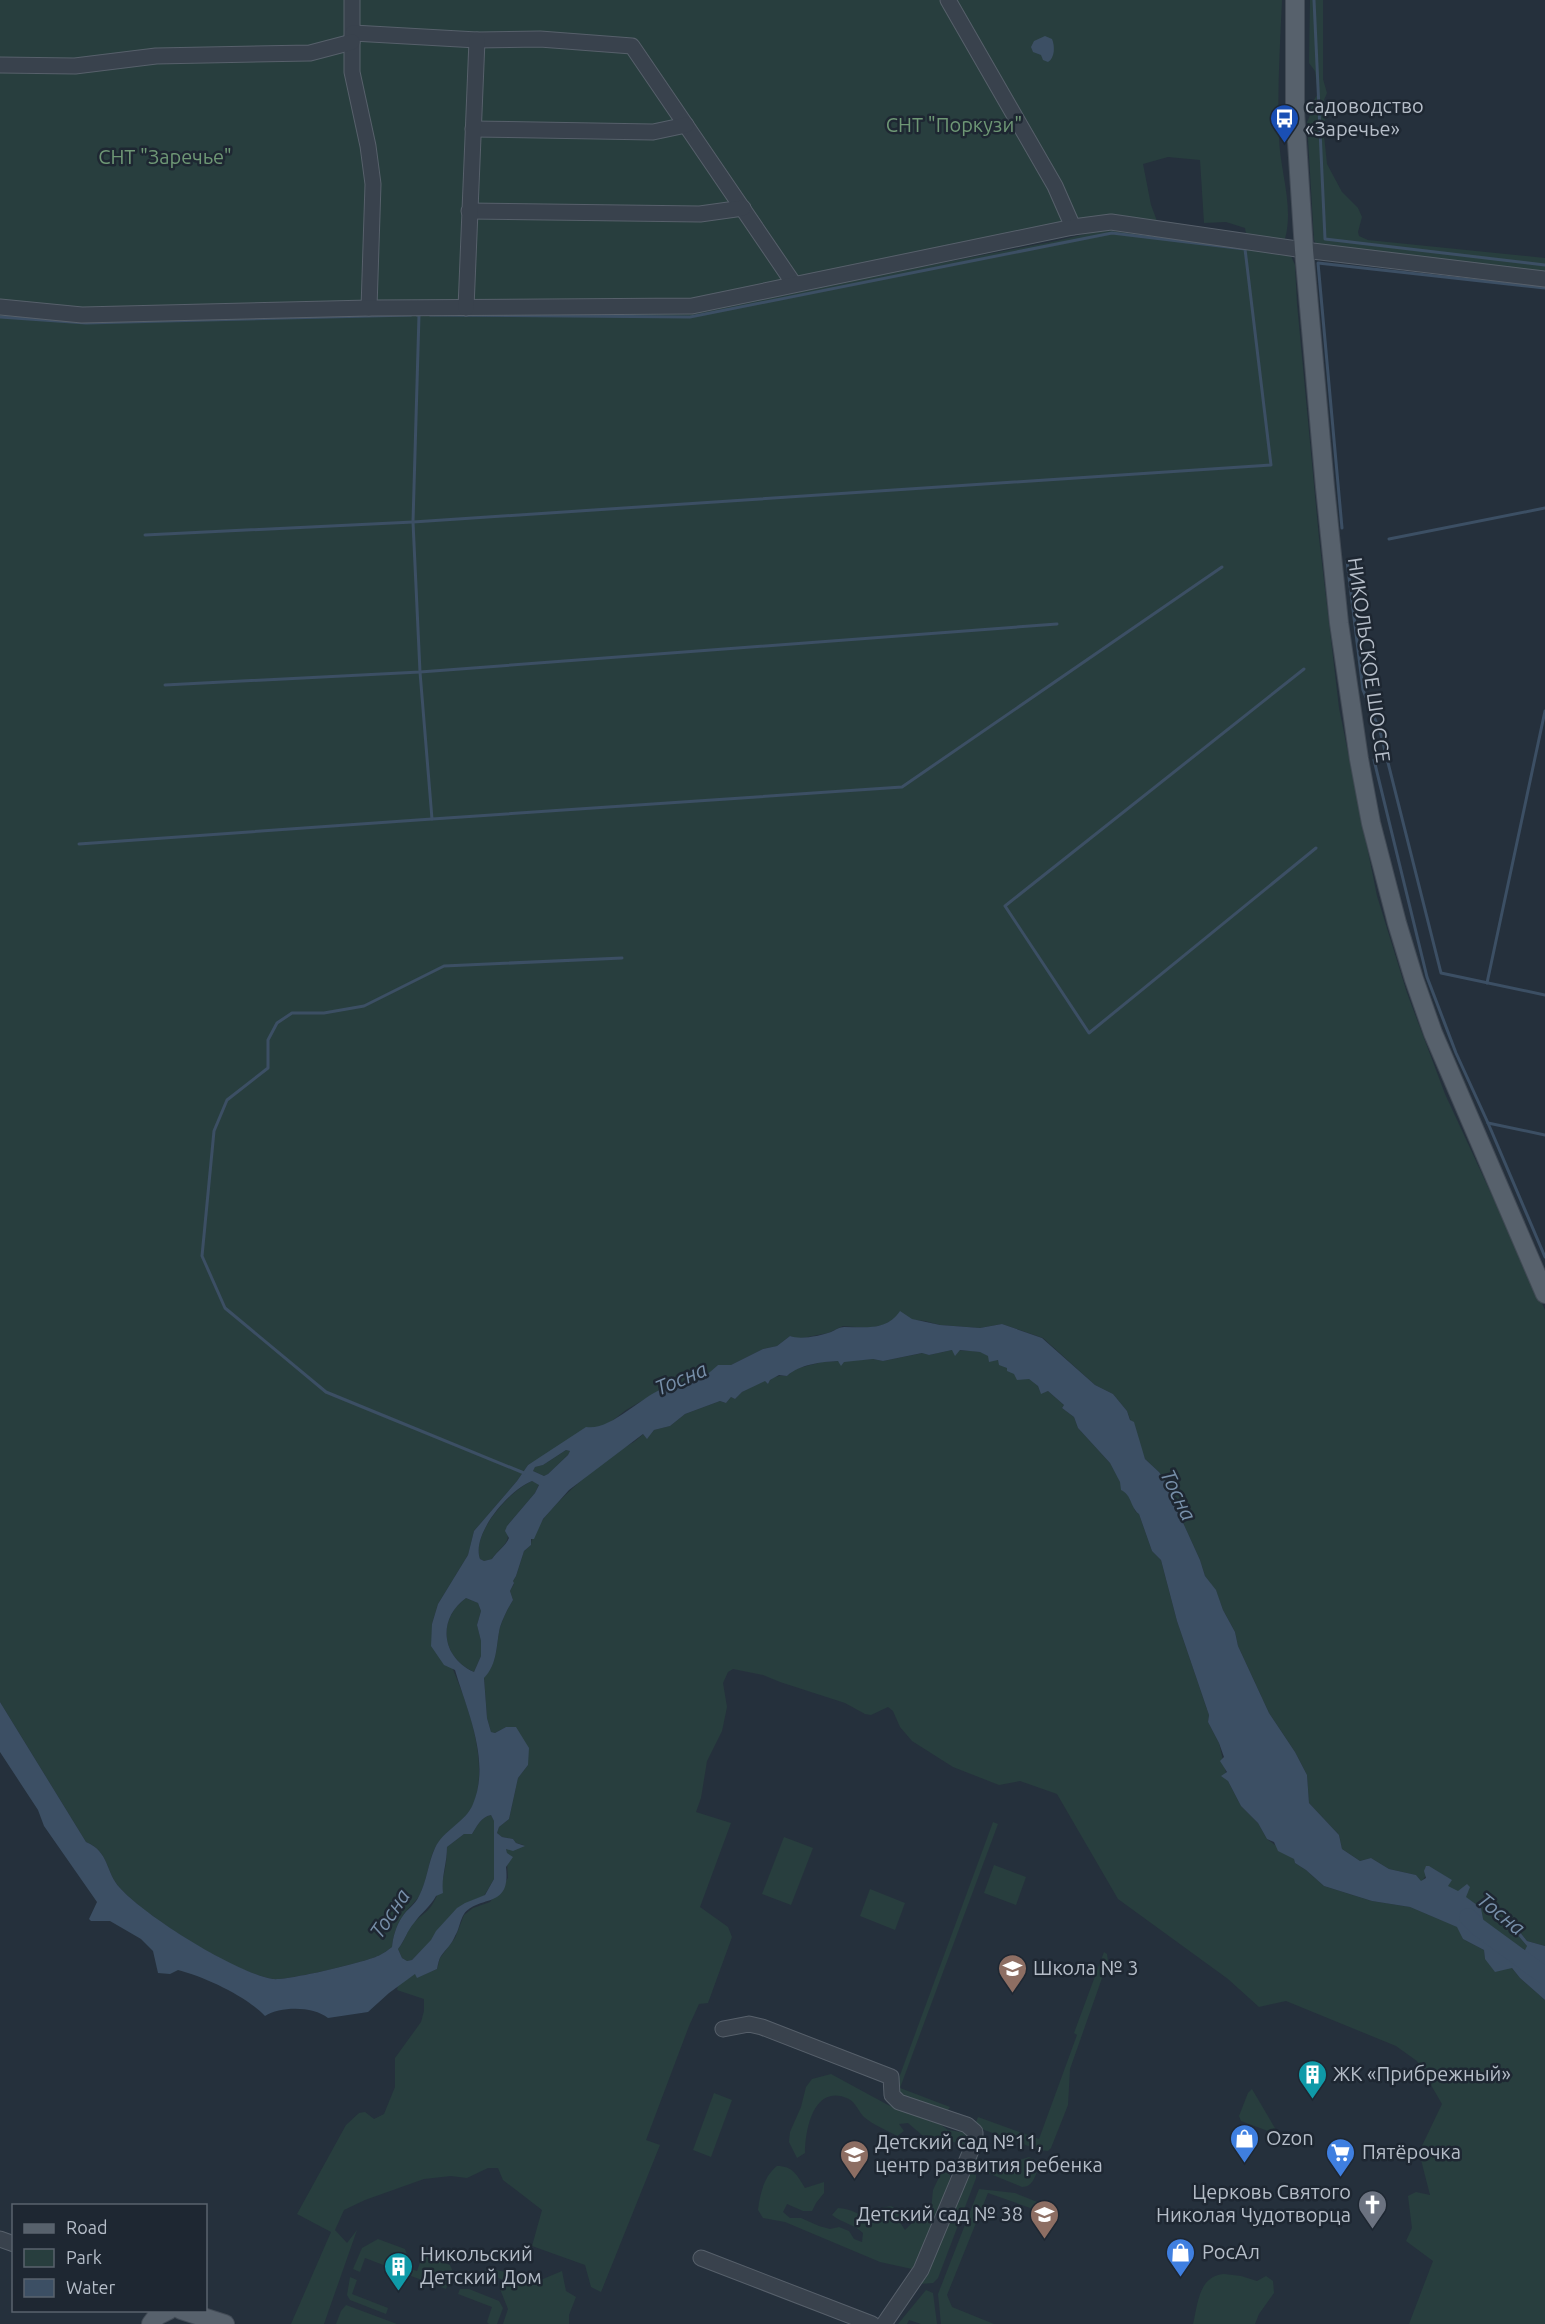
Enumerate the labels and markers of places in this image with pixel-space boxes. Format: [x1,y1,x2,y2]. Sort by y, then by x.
place label: садоводство «Заречье» [1305,94,1424,140]
bus stop icon: садоводство «Заречье» [1268,102,1300,144]
school or university icon: Школа № 3 [996,1952,1028,1994]
place label: Школа № 3 [1033,1956,1138,1979]
building icon: ЖК «Прибрежный» [1296,2058,1328,2100]
place label: ЖК «Прибрежный» [1333,2062,1511,2085]
shop icon: Ozon [1229,2122,1261,2164]
place label: Ozon [1266,2126,1314,2149]
place label: Детский сад №11, центр развития ребенка [875,2130,1103,2176]
supermarket icon: Пятёрочка [1325,2136,1357,2178]
school or university icon: Детский сад №11, центр развития ребенка [838,2138,870,2180]
place label: Пятёрочка [1362,2140,1461,2163]
place label: Церковь Святого Николая Чудотворца [1156,2180,1351,2226]
church icon: Церковь Святого Николая Чудотворца [1356,2188,1388,2230]
school or university icon: Детский сад № 38 [1028,2198,1060,2240]
place label: Детский сад № 38 [856,2202,1023,2225]
shop icon: РосАл [1165,2236,1197,2278]
place label: РосАл [1202,2240,1260,2263]
place label: Никольский Детский Дом [420,2242,542,2288]
building icon: Никольский Детский Дом [383,2250,415,2292]

